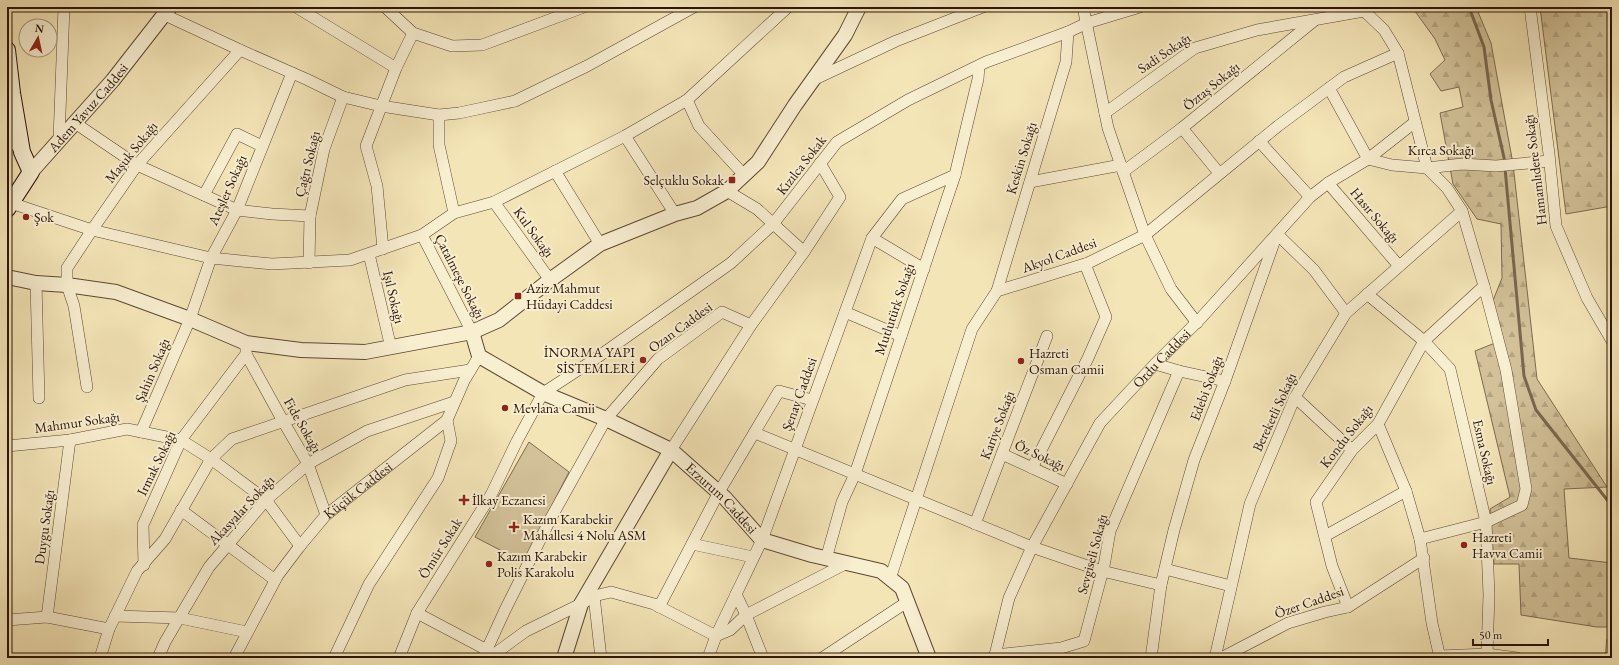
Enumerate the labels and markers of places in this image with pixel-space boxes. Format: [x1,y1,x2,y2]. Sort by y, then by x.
place label: Selçuklu Sokak [644,171,724,189]
marker: Selçuklu Sokak [727,175,737,185]
place label: Şok [34,208,54,226]
marker: Şok [21,212,31,222]
place label: Aziz Mahmut Hüdayi Caddesi [525,279,613,313]
marker: Aziz Mahmut Hüdayi Caddesi [513,291,523,301]
place label: İNORMA YAPI SİSTEMLERİ [544,343,635,377]
place label: Hazreti Osman Camii [1029,344,1105,378]
marker: İNORMA YAPI SİSTEMLERİ [638,355,648,365]
marker: Hazreti Osman Camii [1016,356,1026,366]
place label: Mevlana Camii [513,399,595,417]
marker: Mevlana Camii [500,403,510,413]
place label: İlkay Eczanesi [472,491,546,509]
marker: İlkay Eczanesi [459,495,469,505]
place label: Kazım Karabekir Mahallesi 4 Nolu ASM [523,510,647,544]
marker: Kazım Karabekir Mahallesi 4 Nolu ASM [508,521,520,533]
place label: Hazreti Havva Camii [1472,528,1543,562]
marker: Hazreti Havva Camii [1459,540,1469,550]
place label: Kazım Karabekir Polis Karakolu [497,547,587,581]
marker: Kazım Karabekir Polis Karakolu [484,559,494,569]

